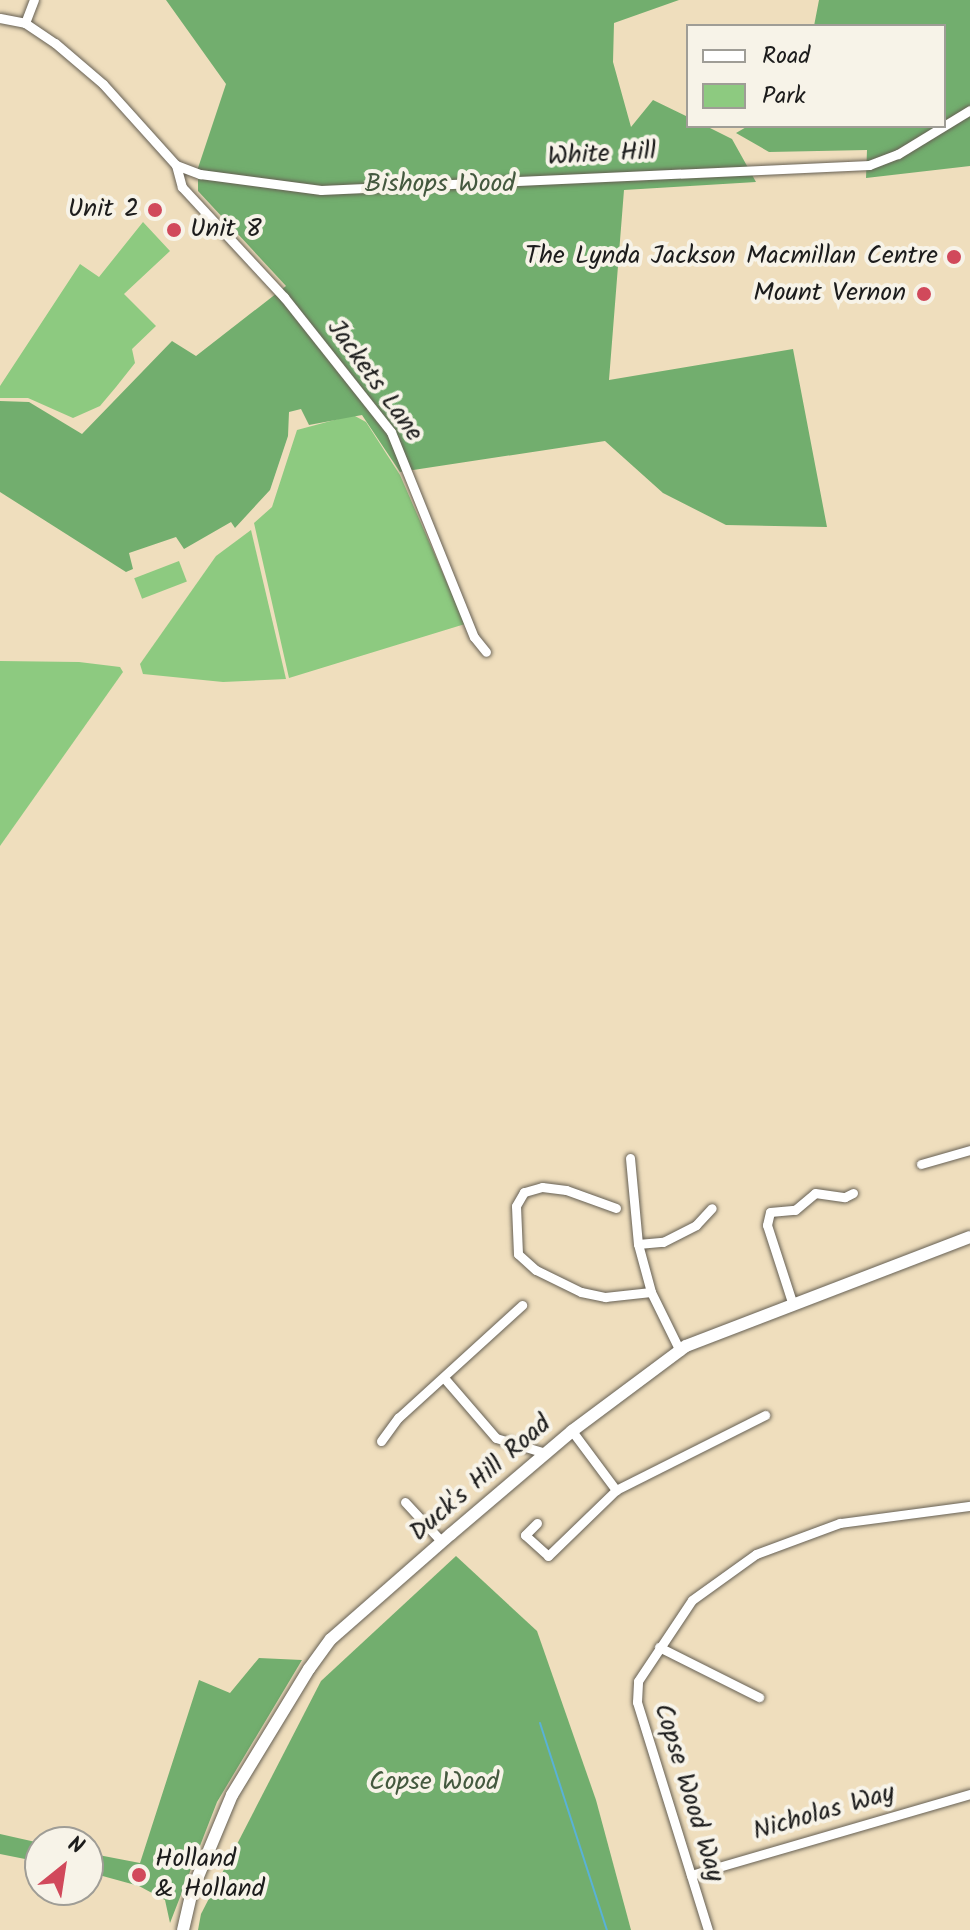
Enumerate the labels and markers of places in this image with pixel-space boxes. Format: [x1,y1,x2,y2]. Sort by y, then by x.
place label: Unit 2 [68,194,139,226]
marker: Unit 2 [146,201,164,219]
place label: Unit 8 [190,214,262,246]
marker: Unit 8 [165,221,183,239]
place label: The Lynda Jackson Macmillan Centre [525,241,938,273]
marker: The Lynda Jackson Macmillan Centre [945,248,963,266]
place label: Mount Vernon [753,278,906,310]
marker: Mount Vernon [913,283,935,305]
place label: Holland & Holland [155,1844,265,1906]
marker: Holland & Holland [130,1866,148,1884]

